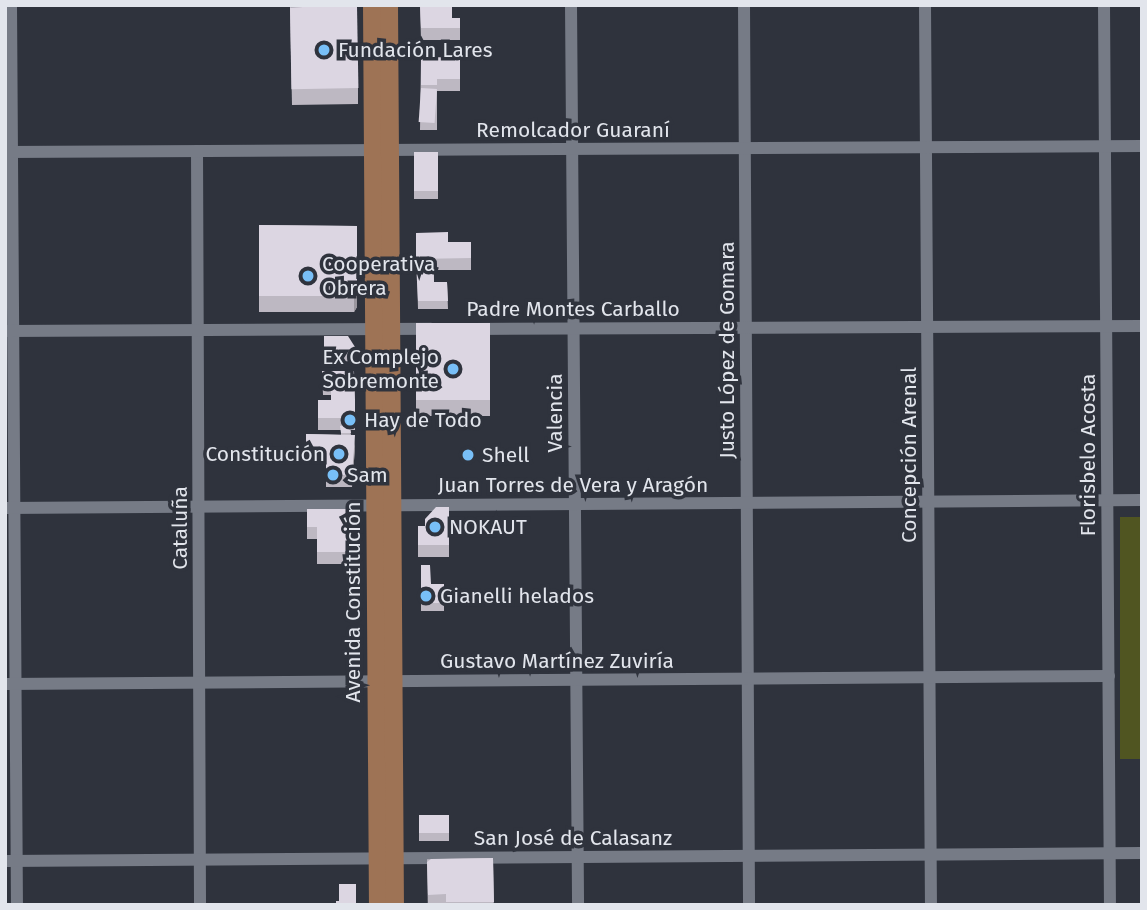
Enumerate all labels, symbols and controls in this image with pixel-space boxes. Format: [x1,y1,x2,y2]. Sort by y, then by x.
place label: Fundación Lares [338,37,493,63]
marker: Fundación Lares [316,42,332,58]
street label: Remolcador Guaraní [476,117,670,143]
street label: Justo López de Gomara [714,241,740,459]
place label: Cooperativa Obrera [322,251,436,301]
marker: Cooperativa Obrera [300,268,316,284]
street label: Padre Montes Carballo [466,296,680,322]
place label: Ex Complejo Sobremonte [322,344,439,394]
marker: Ex Complejo Sobremonte [445,361,461,377]
street label: Concepción Arenal [896,367,922,543]
street label: Valencia [542,373,568,453]
street label: Florisbelo Acosta [1075,374,1101,536]
place label: Hay de Todo [364,407,482,433]
marker: Hay de Todo [342,412,358,428]
place label: Constitución [205,441,325,467]
place label: Shell [482,442,530,468]
marker: Constitución [331,446,347,462]
marker: Shell [460,447,476,463]
place label: Sam [347,462,388,488]
marker: Sam [325,467,341,483]
street label: Juan Torres de Vera y Aragón [438,472,708,498]
street label: Cataluña [167,486,193,570]
street label: Avenida Constitución [340,501,366,703]
place label: NOKAUT [449,514,527,540]
marker: NOKAUT [427,519,443,535]
place label: Gianelli helados [440,583,594,609]
marker: Gianelli helados [418,588,434,604]
street label: Gustavo Martínez Zuviría [440,648,674,674]
street label: San José de Calasanz [474,825,672,851]

